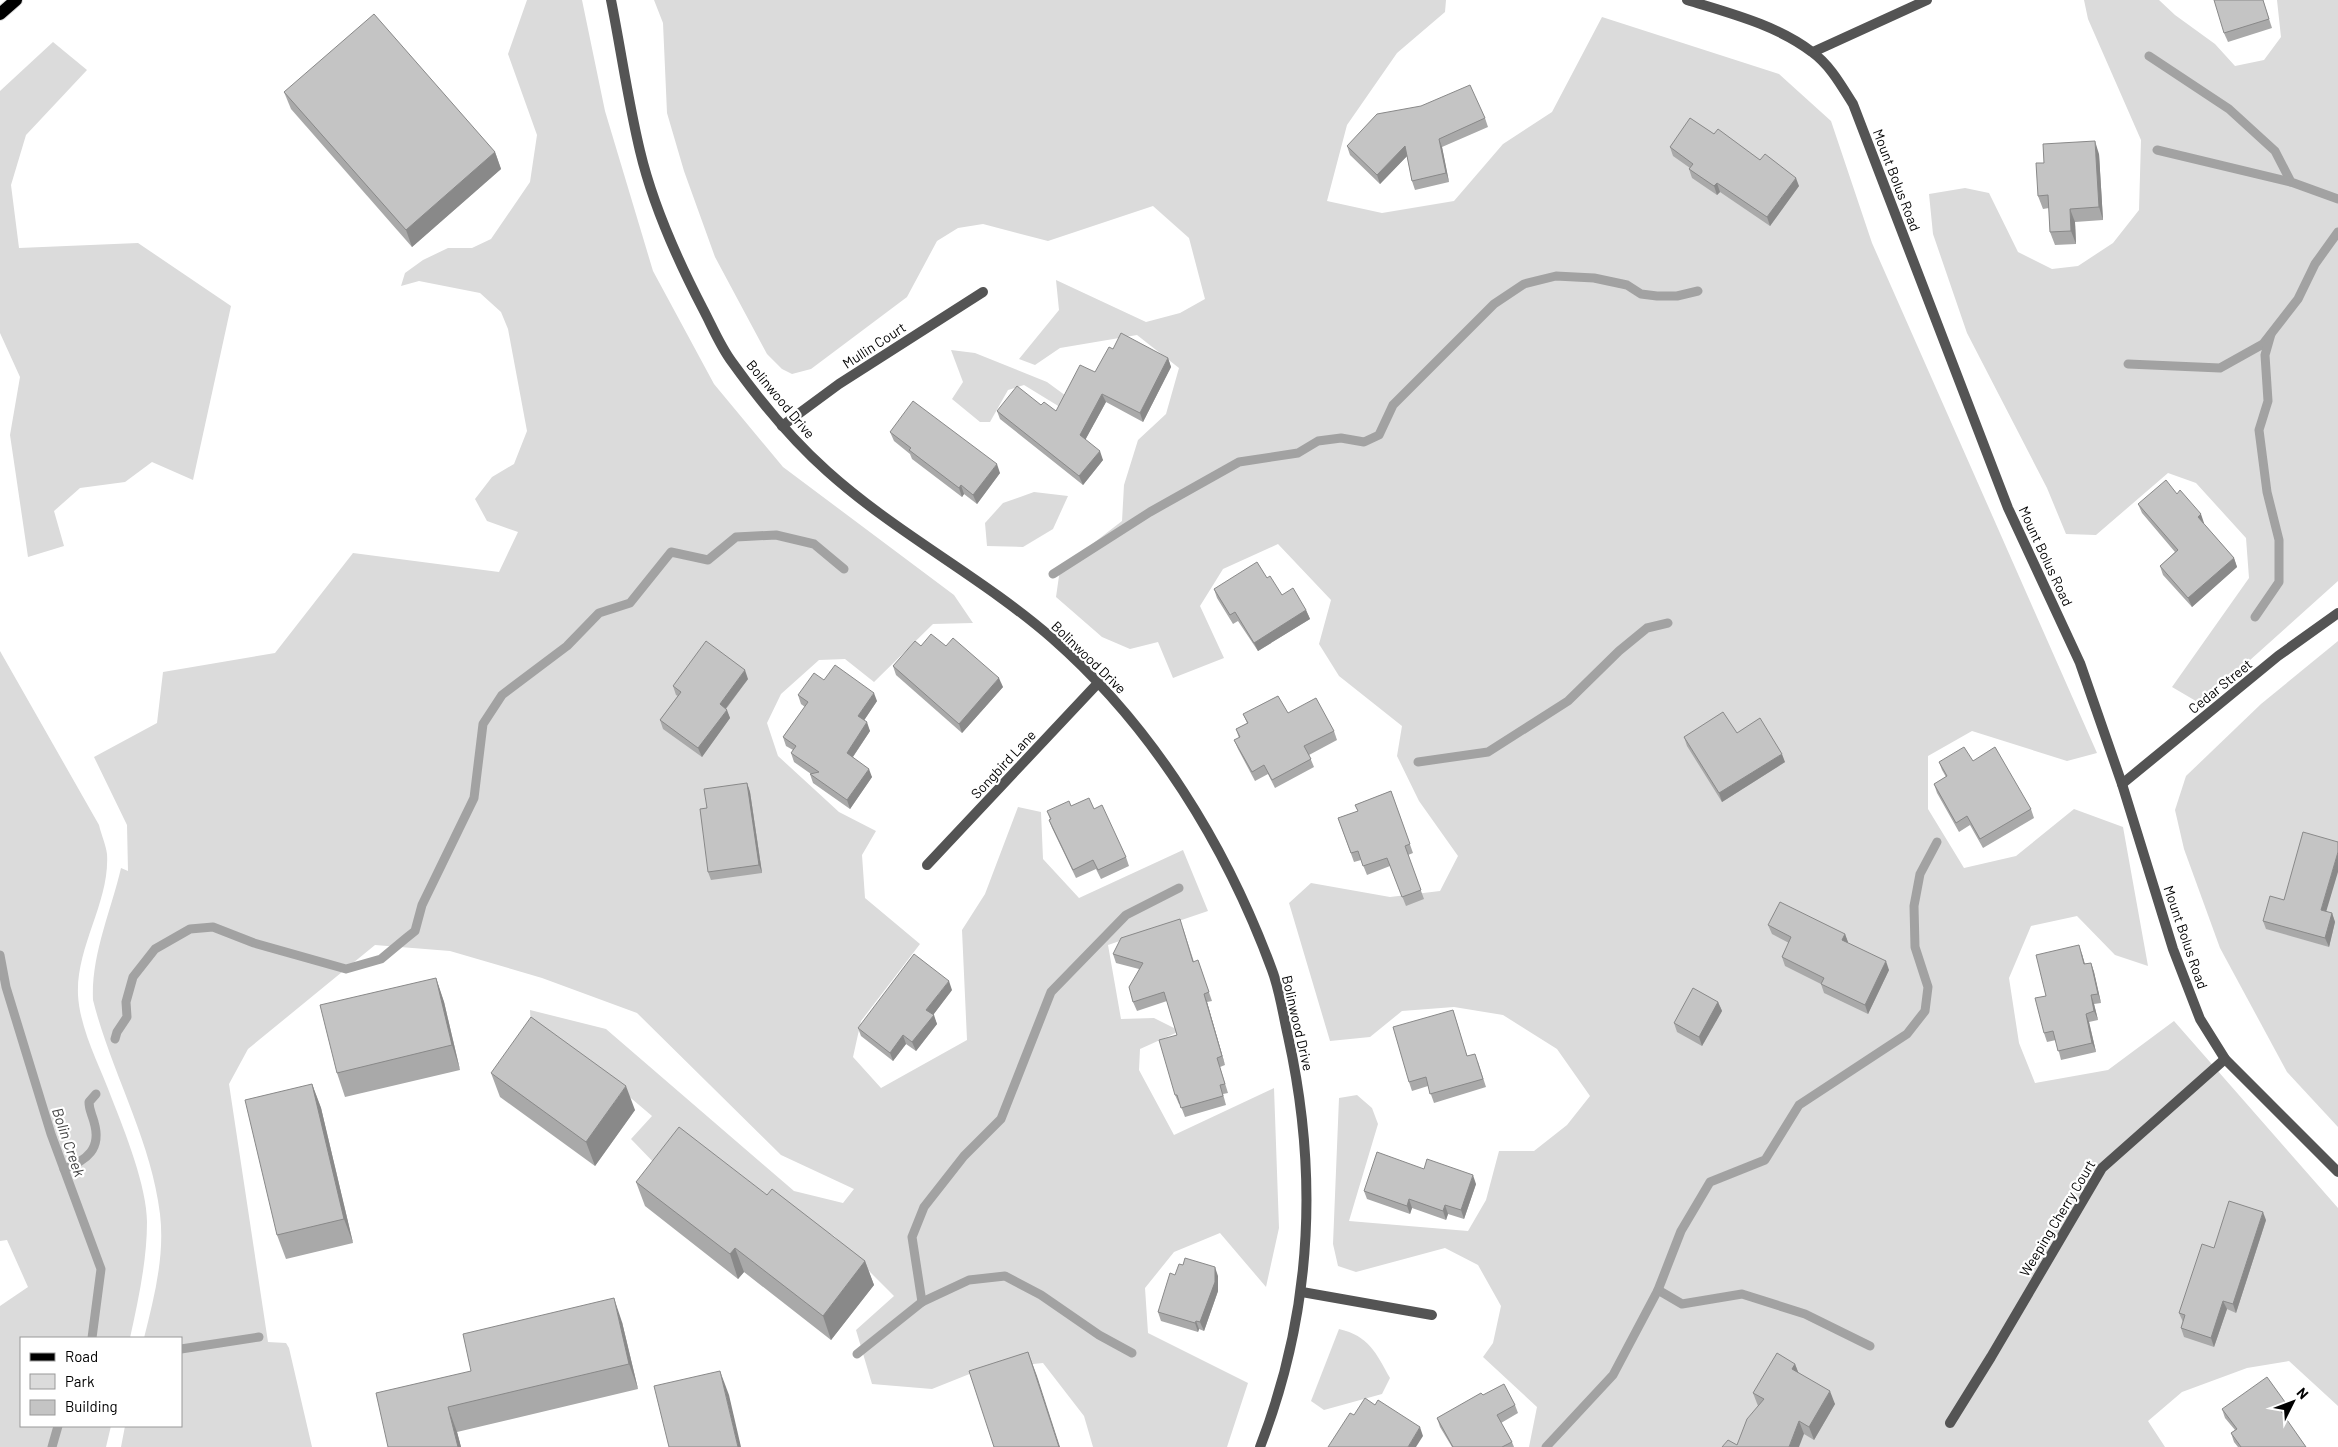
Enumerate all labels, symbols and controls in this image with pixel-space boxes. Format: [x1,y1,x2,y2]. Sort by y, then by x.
street label: Mount Bolus Road [1870,126,1924,234]
street label: Mullin Court [839,318,909,372]
street label: Bolinwood Drive [743,356,819,442]
street label: Mount Bolus Road [2015,503,2077,609]
street label: Bolinwood Drive [1048,617,1130,697]
street label: Cedar Street [2185,655,2255,717]
street label: Songbird Lane [967,726,1039,802]
street label: Mount Bolus Road [2160,883,2212,991]
street label: Bolinwood Drive [1279,974,1317,1072]
water label: Bolin Creek [49,1105,89,1180]
street label: Weeping Cherry Court [2015,1157,2099,1279]
legend [20,1337,182,1427]
text: Road [65,1347,98,1365]
text: Park [65,1372,95,1390]
north arrow [2268,1377,2318,1427]
text: N [2294,1384,2312,1402]
text: Building [65,1397,118,1415]

